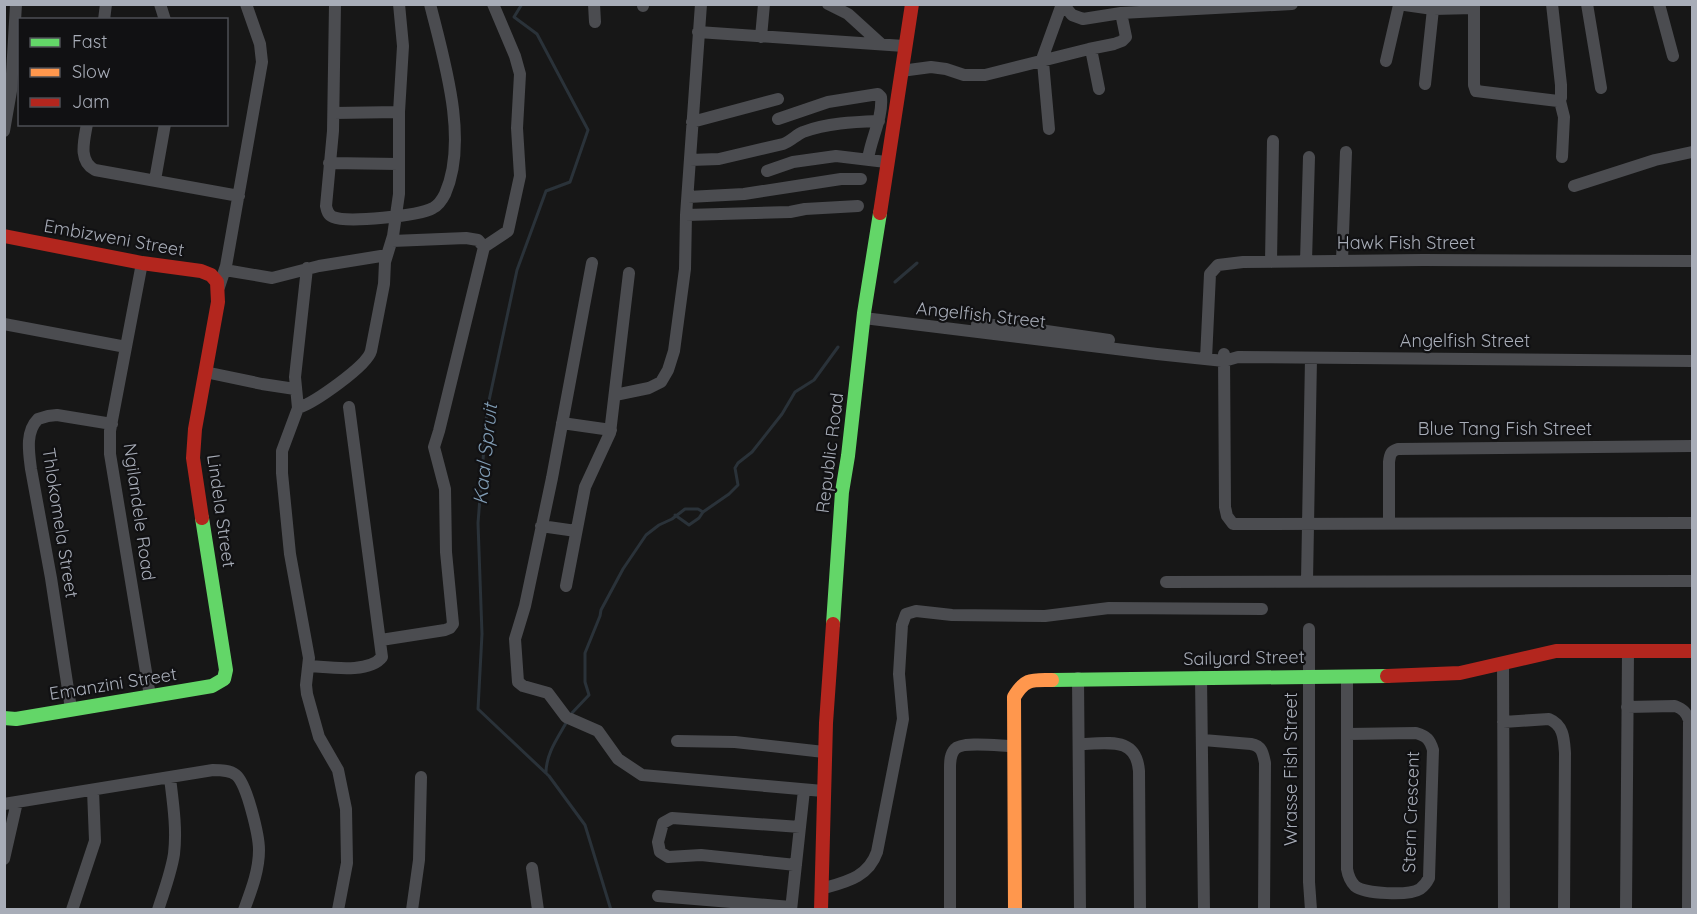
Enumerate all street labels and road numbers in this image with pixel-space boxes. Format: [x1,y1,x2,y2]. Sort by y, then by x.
street label: Embizweni Street [42,214,186,261]
street label: Hawk Fish Street [1337,231,1475,254]
street label: Angelfish Street [915,296,1047,333]
street label: Angelfish Street [1400,329,1530,352]
street label: Republic Road [811,391,848,514]
street label: Blue Tang Fish Street [1418,417,1592,440]
street label: Ngilandele Road [118,442,161,582]
street label: Thlokomela Street [37,446,84,600]
street label: Lindela Street [202,453,241,569]
street label: Sailyard Street [1183,645,1305,670]
street label: Emanzini Street [48,662,178,705]
street label: Wrasse Fish Street [1279,692,1302,846]
street label: Stern Crescent [1397,751,1424,873]

